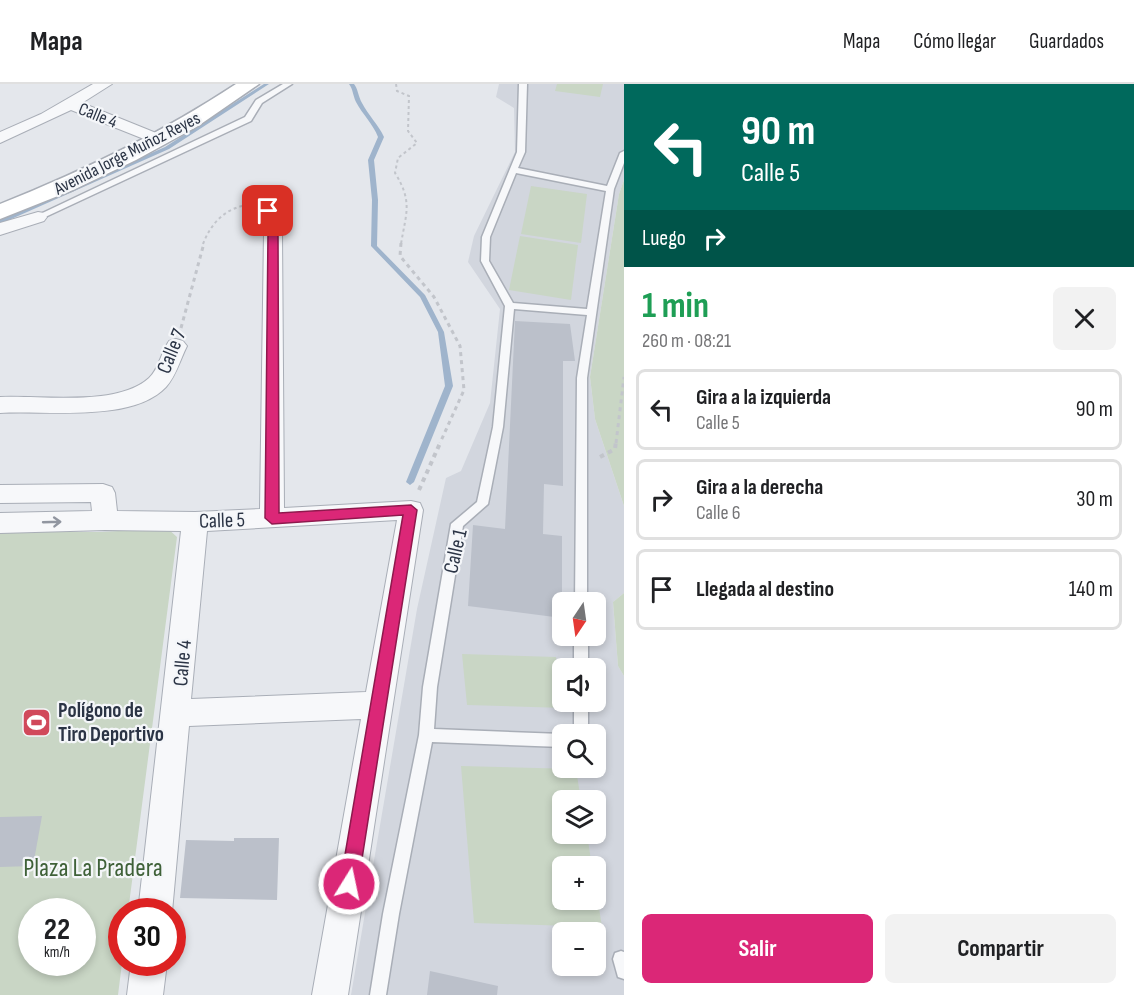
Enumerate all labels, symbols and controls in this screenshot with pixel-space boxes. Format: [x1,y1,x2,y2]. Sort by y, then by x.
text: Mapa [30,25,83,58]
text: Mapa [843,29,880,54]
text: Cómo llegar [913,29,996,54]
text: Guardados [1029,29,1104,54]
street label: Calle 4 [75,98,121,133]
text: 90 m [741,106,815,157]
street label: Avenida Jorge Muñoz Reyes [50,107,204,200]
icon: left [642,108,720,186]
text: Calle 5 [741,157,800,189]
pin [242,185,293,236]
icon: arrive [251,194,284,227]
icon: right [698,222,731,255]
text: Luego [642,225,686,252]
text: 1 min [642,285,709,328]
button: close [1053,287,1116,350]
street label: Calle 7 [151,325,192,377]
text: 260 m · 08:21 [642,329,731,353]
text: Gira a la izquierda [696,384,831,411]
icon: left [645,393,678,426]
text: 90 m [1076,396,1113,423]
text: Calle 5 [696,411,740,435]
text: Gira a la derecha [696,474,823,501]
icon: right [645,483,678,516]
text: 30 m [1076,486,1113,513]
text: Calle 6 [696,501,740,525]
street label: Calle 5 [199,507,245,534]
one-way arrow [42,516,62,527]
street label: Calle 1 [438,526,473,576]
icon: arrive [645,573,678,606]
text: Llegada al destino [696,576,834,603]
text: 140 m [1069,576,1113,603]
north arrow [552,592,606,646]
map controls [552,592,606,976]
street label: Calle 4 [168,639,197,687]
button: sound [552,658,606,712]
place label: Polígono de Tiro Deportivo [58,698,164,747]
sports icon: Polígono de Tiro Deportivo [21,706,53,738]
button: search [552,724,606,778]
button: layers [552,790,606,844]
position arrow [317,852,381,916]
park label: Plaza La Pradera [23,853,163,884]
button: + [552,856,606,910]
speed limit sign: 30 [108,898,186,976]
text: 22 [44,912,70,948]
button: Salir [642,914,873,983]
button: Compartir [885,914,1116,983]
button: − [552,922,606,976]
text: km/h [44,943,70,962]

